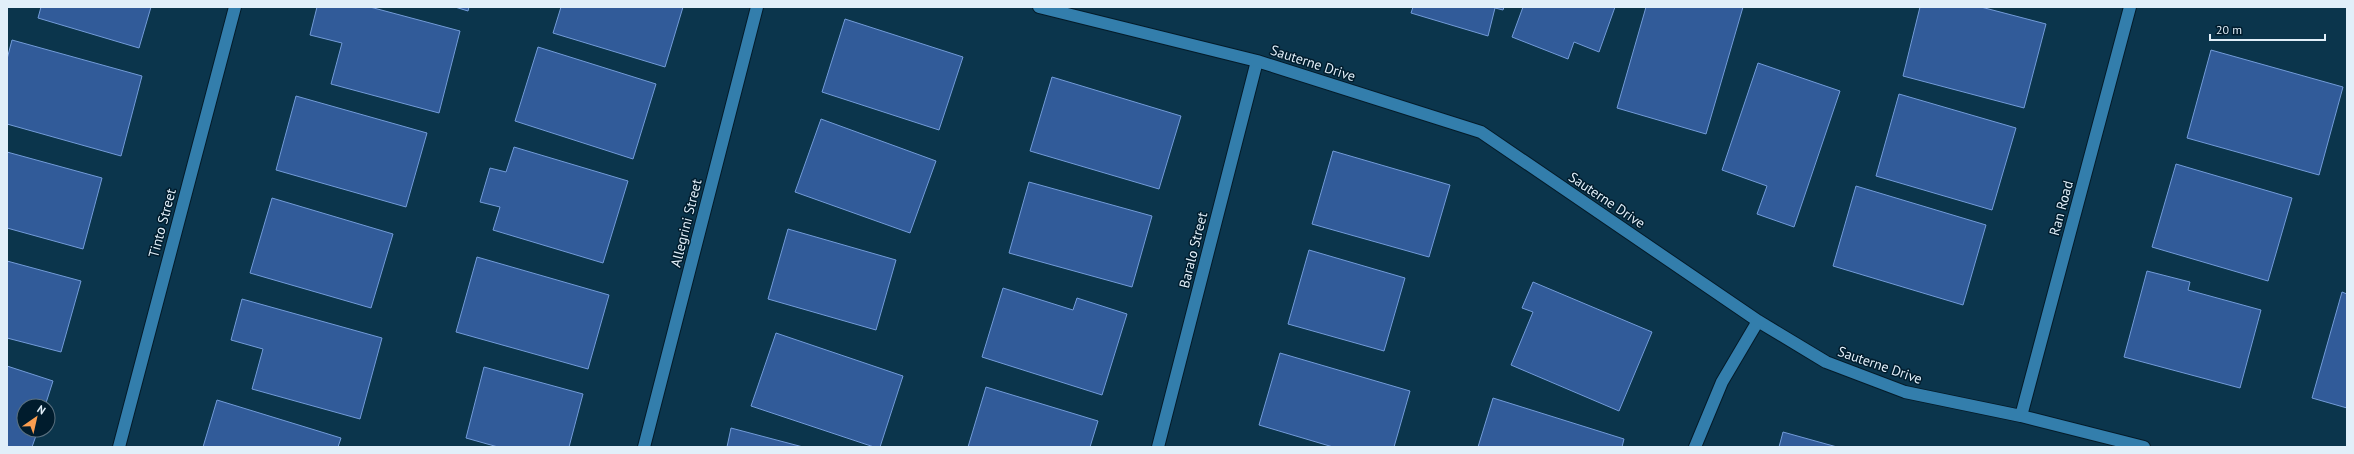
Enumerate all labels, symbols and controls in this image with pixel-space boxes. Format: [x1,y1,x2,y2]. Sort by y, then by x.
scale bar [2210,16,2325,42]
text: 20 m [2216,22,2242,37]
street label: Sauterne Drive [1268,41,1358,85]
street label: Sauterne Drive [1565,168,1649,232]
street label: Allegrini Street [666,177,706,269]
street label: Ran Road [2045,179,2077,237]
street label: Tinto Street [144,186,180,260]
street label: Baralo Street [1175,210,1211,290]
street label: Sauterne Drive [1835,342,1925,388]
north arrow [16,398,56,438]
text: N [35,402,49,418]

